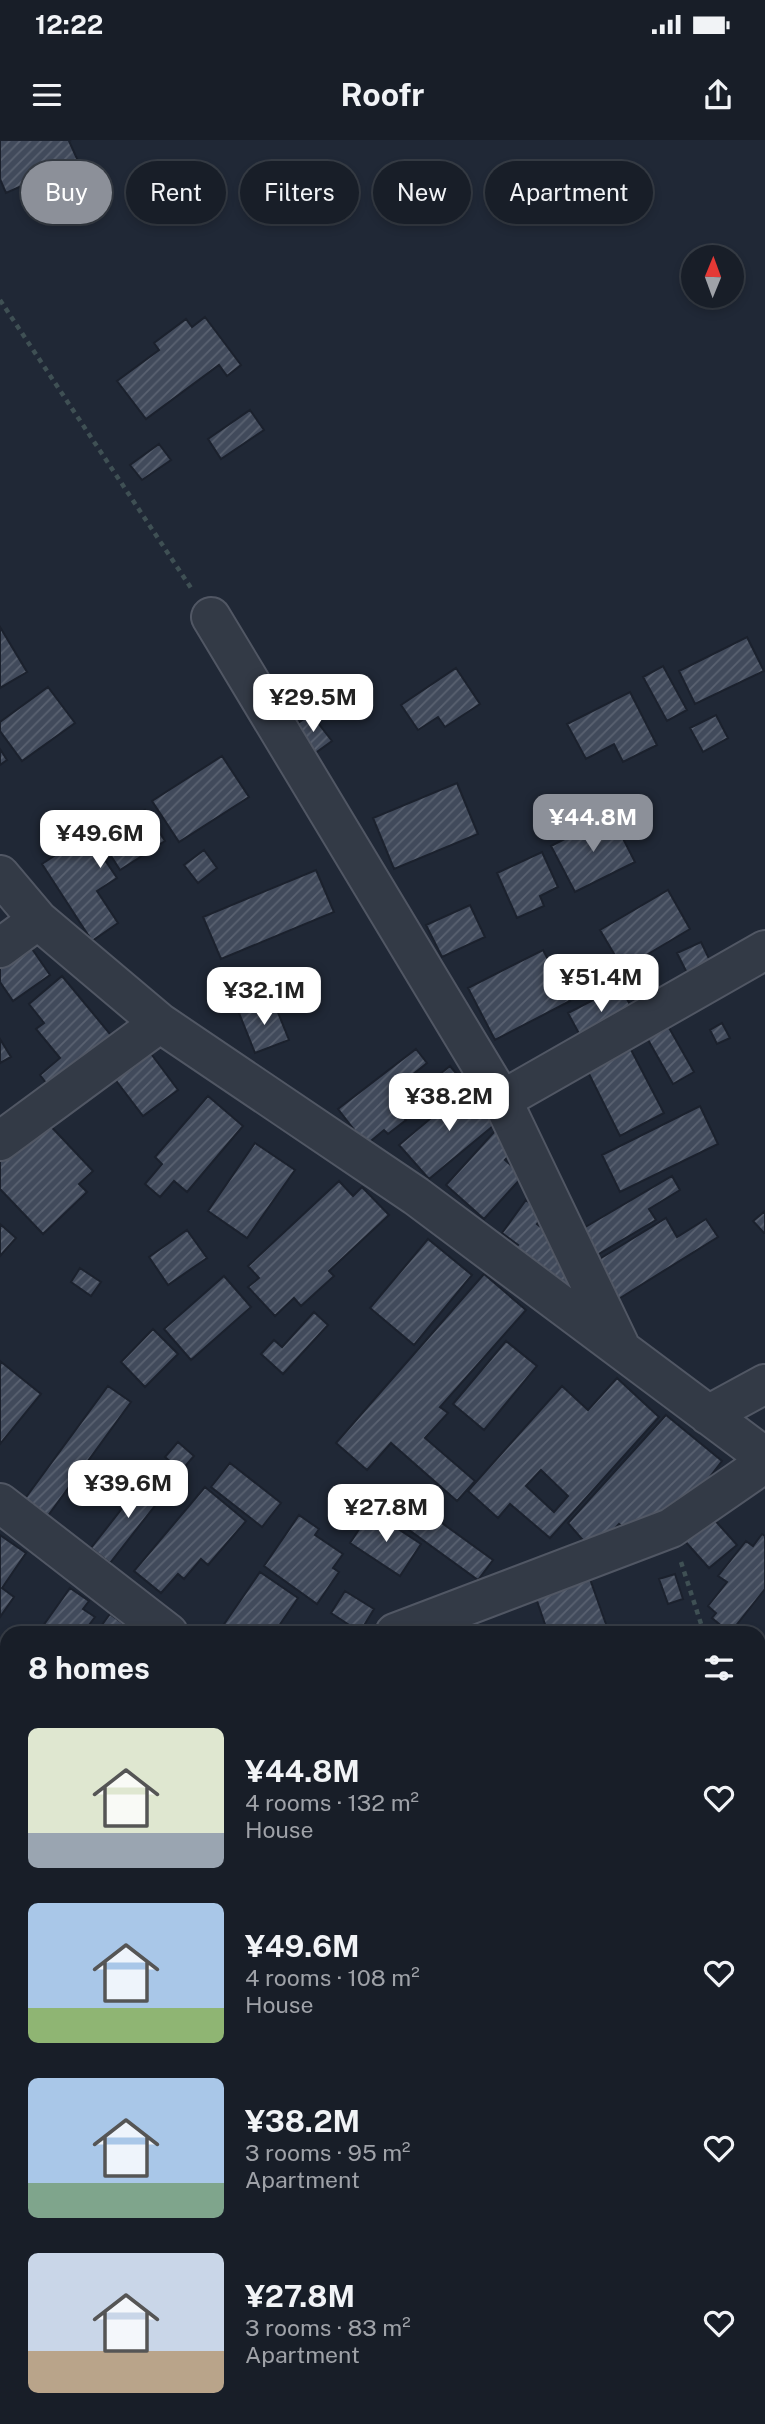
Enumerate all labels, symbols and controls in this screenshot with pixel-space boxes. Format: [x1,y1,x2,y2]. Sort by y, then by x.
text: 12:22 [35,9,103,40]
icon: menu [28,76,66,114]
text: Roofr [341,76,424,113]
icon: share [699,76,737,114]
chip: Buy [21,161,112,224]
chip: Rent [126,161,226,224]
chip: Filters [240,161,359,224]
chip: New [373,161,471,224]
chip: Apartment [485,161,653,224]
north arrow [681,245,744,308]
map controls [681,245,744,308]
pin: ¥29.5M [256,674,370,734]
text: ¥29.5M [269,683,357,710]
pin: ¥44.8M [536,794,650,854]
text: ¥44.8M [549,803,637,830]
pin: ¥49.6M [43,810,157,870]
text: ¥49.6M [56,819,144,846]
pin: ¥51.4M [544,954,658,1014]
text: ¥51.4M [560,963,642,990]
pin: ¥32.1M [207,968,321,1027]
text: ¥32.1M [223,976,305,1003]
pin: ¥38.2M [392,1074,506,1133]
text: ¥38.2M [405,1082,493,1109]
pin: ¥39.6M [71,1460,185,1520]
text: ¥39.6M [84,1469,172,1496]
pin: ¥27.8M [329,1484,443,1544]
text: ¥27.8M [344,1493,428,1520]
icon: filters [700,1649,738,1687]
text: 8 homes [28,1650,150,1686]
text: ¥44.8M [245,1753,360,1789]
icon: home [84,1756,168,1840]
icon: heart [700,1779,738,1817]
text: 4 rooms · 132 m² [245,1789,419,1816]
text: House [245,1816,313,1843]
text: ¥49.6M [245,1928,360,1964]
icon: home [84,1931,168,2015]
icon: heart [700,1954,738,1992]
text: 4 rooms · 108 m² [245,1964,420,1991]
text: House [245,1991,313,2018]
text: ¥38.2M [245,2103,360,2139]
icon: home [84,2106,168,2190]
icon: heart [700,2129,738,2167]
text: 3 rooms · 95 m² [245,2139,411,2166]
text: Apartment [245,2166,360,2193]
text: ¥27.8M [245,2278,355,2314]
icon: home [84,2281,168,2365]
icon: heart [700,2304,738,2342]
text: 3 rooms · 83 m² [245,2314,411,2341]
text: Apartment [245,2341,360,2368]

